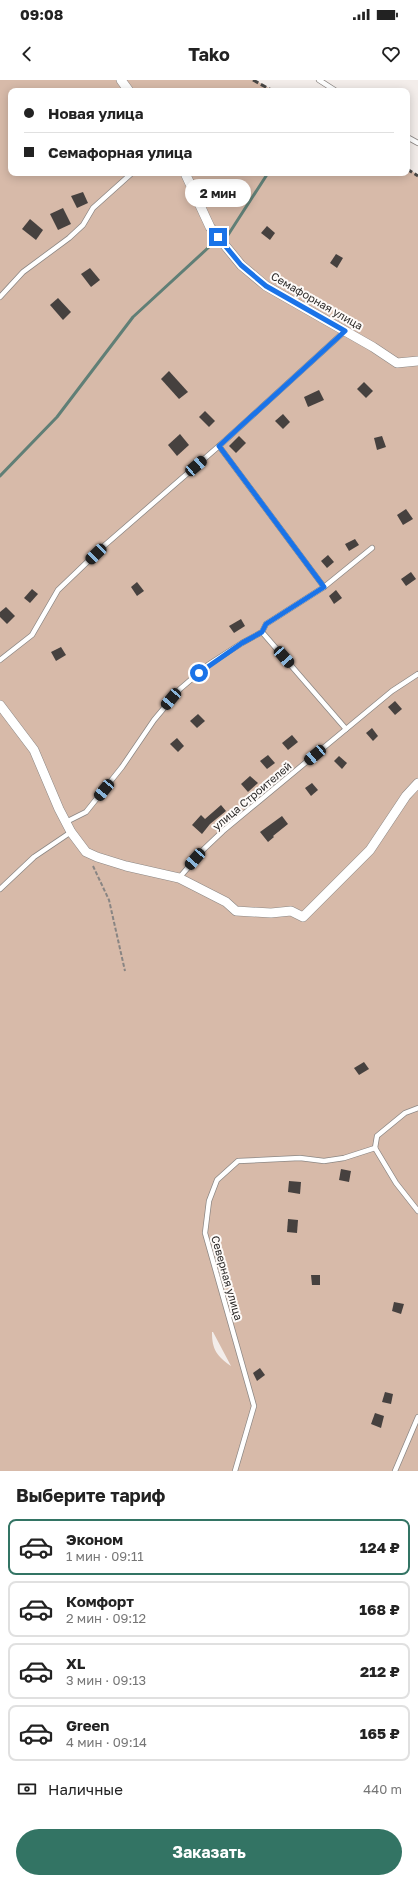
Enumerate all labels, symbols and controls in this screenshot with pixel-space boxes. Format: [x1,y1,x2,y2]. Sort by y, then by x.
text: 09:08 [20,5,63,23]
icon: back [16,43,38,65]
text: Tako [188,43,230,65]
icon: heart [380,43,402,65]
text: Новая улица [48,104,143,122]
text: Семафорная улица [48,143,192,161]
callout: 2 мин [185,179,251,207]
text: 2 мин [200,185,236,201]
route end [209,228,227,246]
street label: Семафорная улица [269,269,365,332]
car [183,454,209,478]
car [83,541,109,567]
car [272,644,296,670]
route start [190,664,208,682]
car [159,686,183,712]
car [302,743,328,767]
street label: улица Строителей [210,759,294,832]
car [92,777,116,803]
car [183,846,207,872]
street label: Северная улица [209,1234,246,1322]
text: Выберите тариф [16,1484,165,1506]
icon: car [18,1529,54,1565]
text: Эконом [66,1530,123,1548]
text: 124 ₽ [360,1538,400,1556]
text: 1 мин · 09:11 [66,1548,144,1564]
icon: car [18,1591,54,1627]
text: Комфорт [66,1592,134,1610]
text: 168 ₽ [359,1600,400,1618]
text: 2 мин · 09:12 [66,1610,146,1626]
icon: car [18,1653,54,1689]
text: XL [66,1654,85,1672]
text: 212 ₽ [360,1662,400,1680]
text: 3 мин · 09:13 [66,1672,146,1688]
icon: car [18,1715,54,1751]
text: Green [66,1716,109,1734]
text: 165 ₽ [360,1724,400,1742]
text: 4 мин · 09:14 [66,1734,147,1750]
icon: cash [16,1778,38,1800]
text: Наличные [48,1780,123,1798]
text: 440 m [363,1781,402,1797]
button: Заказать [16,1829,402,1875]

